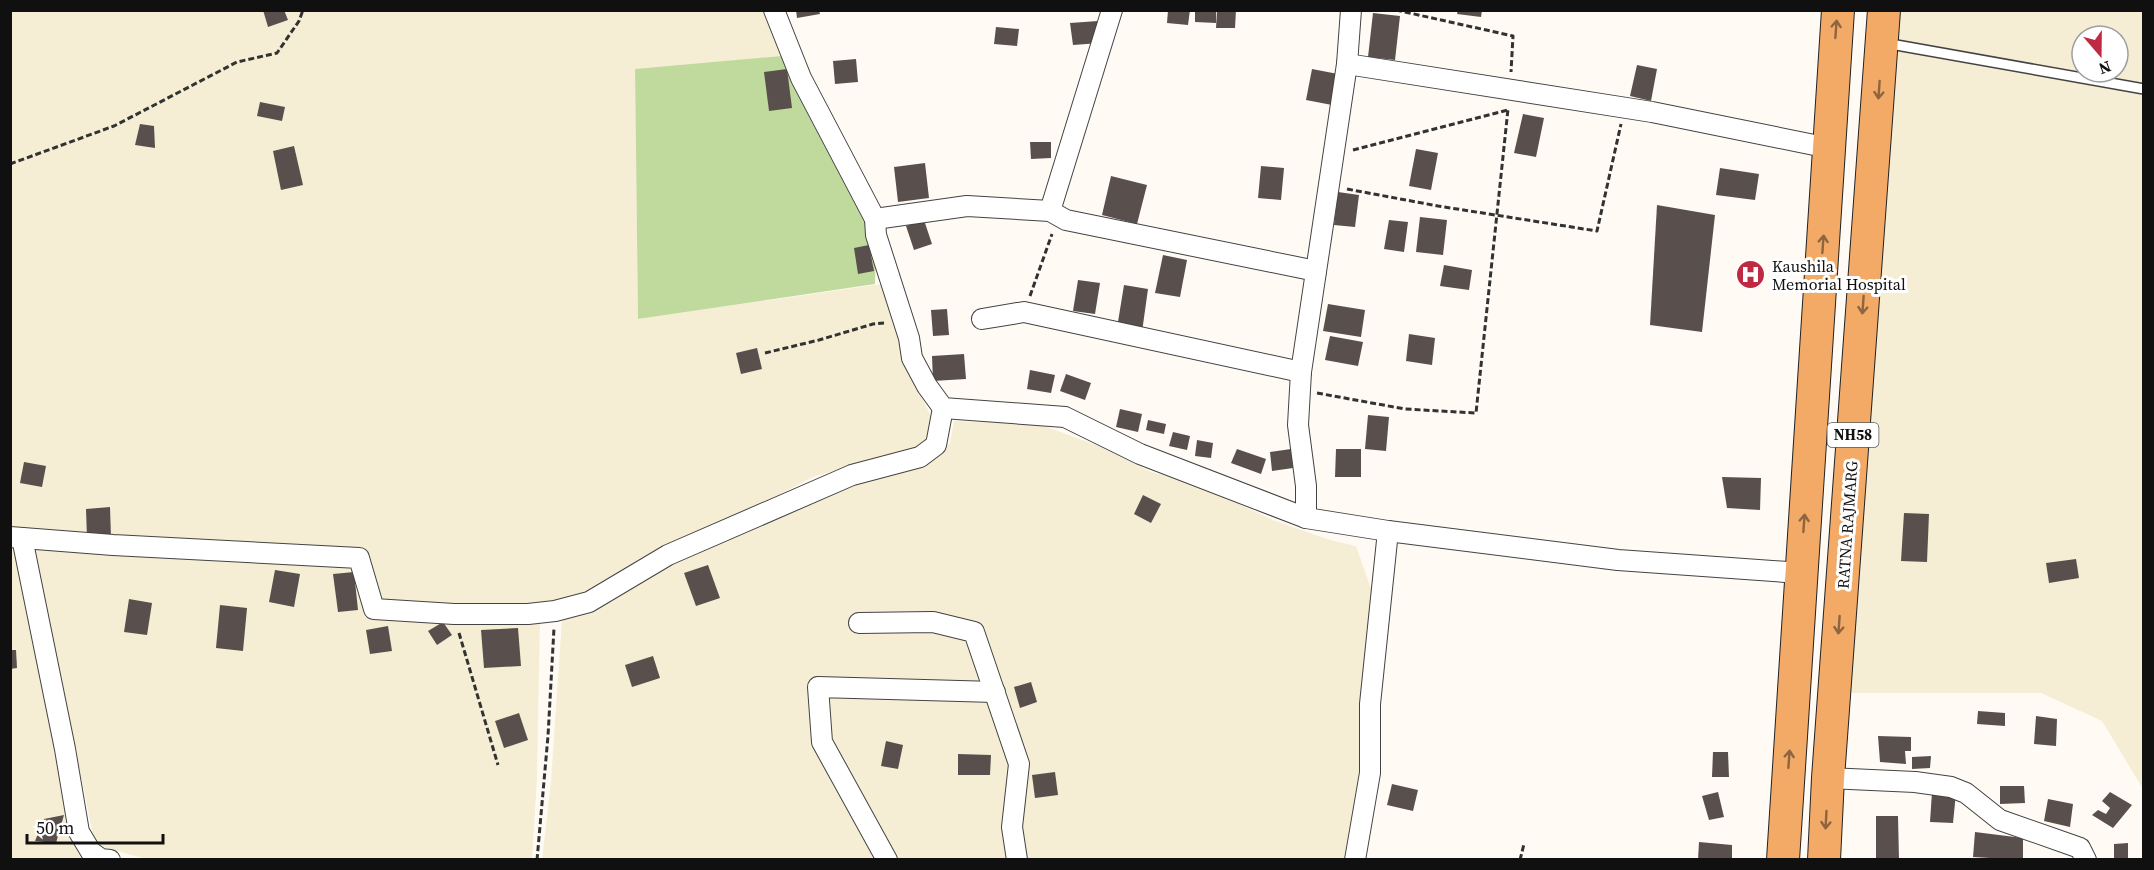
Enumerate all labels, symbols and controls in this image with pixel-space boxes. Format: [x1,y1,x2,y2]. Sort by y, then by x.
one-way arrow [1831,19,1842,39]
north arrow [2070,24,2130,84]
text: N [2096,56,2114,81]
one-way arrow [1873,79,1884,99]
one-way arrow [1817,235,1828,255]
place label: Kaushila Memorial Hospital [1772,255,1906,295]
hospital icon: Kaushila Memorial Hospital [1735,259,1767,291]
one-way arrow [1857,295,1868,315]
road number: NH58 [1828,423,1878,447]
street label: RATNA RAJMARG [1832,460,1862,590]
one-way arrow [1799,513,1810,533]
one-way arrow [1834,615,1845,635]
one-way arrow [1784,750,1795,770]
scale bar [27,807,164,845]
one-way arrow [1820,809,1831,829]
text: 50 m [36,815,74,840]

